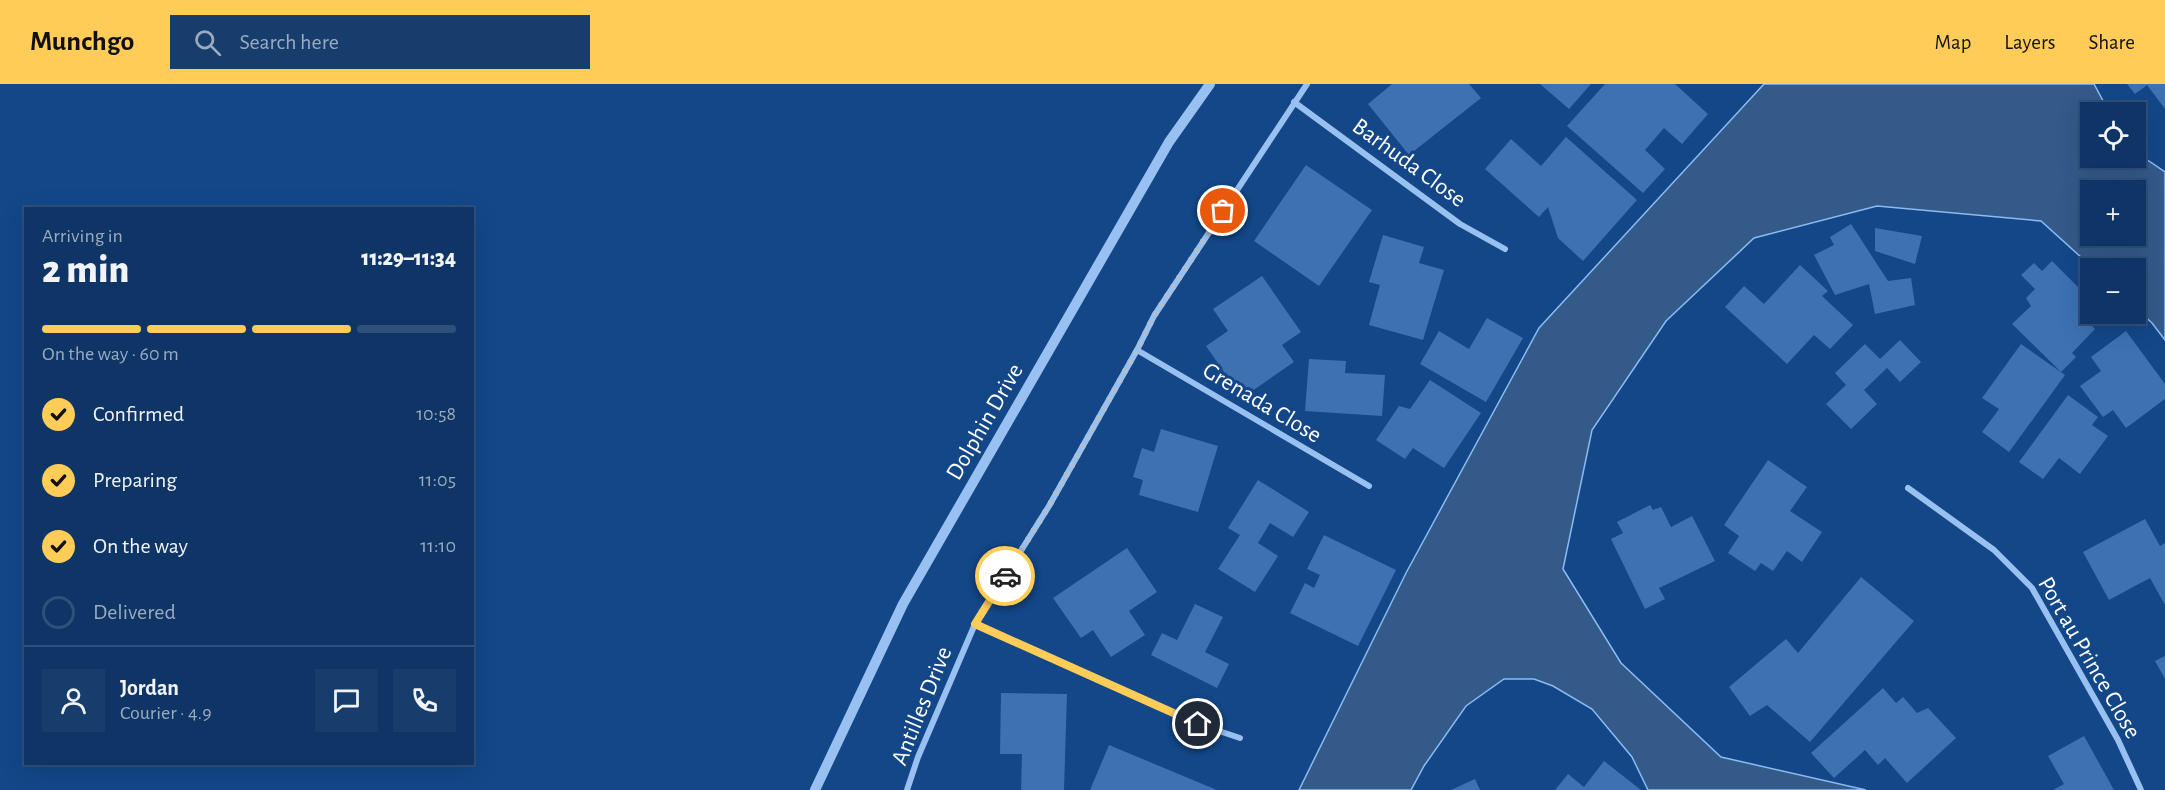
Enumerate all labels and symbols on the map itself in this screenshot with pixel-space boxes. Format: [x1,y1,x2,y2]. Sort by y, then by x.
street label: Barhuda Close [1348,114,1470,212]
pin [1197,185,1248,236]
street label: Grenada Close [1198,358,1326,448]
street label: Dolphin Drive [942,360,1028,484]
courier [975,546,1035,606]
street label: Port au Prince Close [2033,573,2145,743]
street label: Antilles Drive [887,643,957,769]
pin [1172,698,1223,749]

